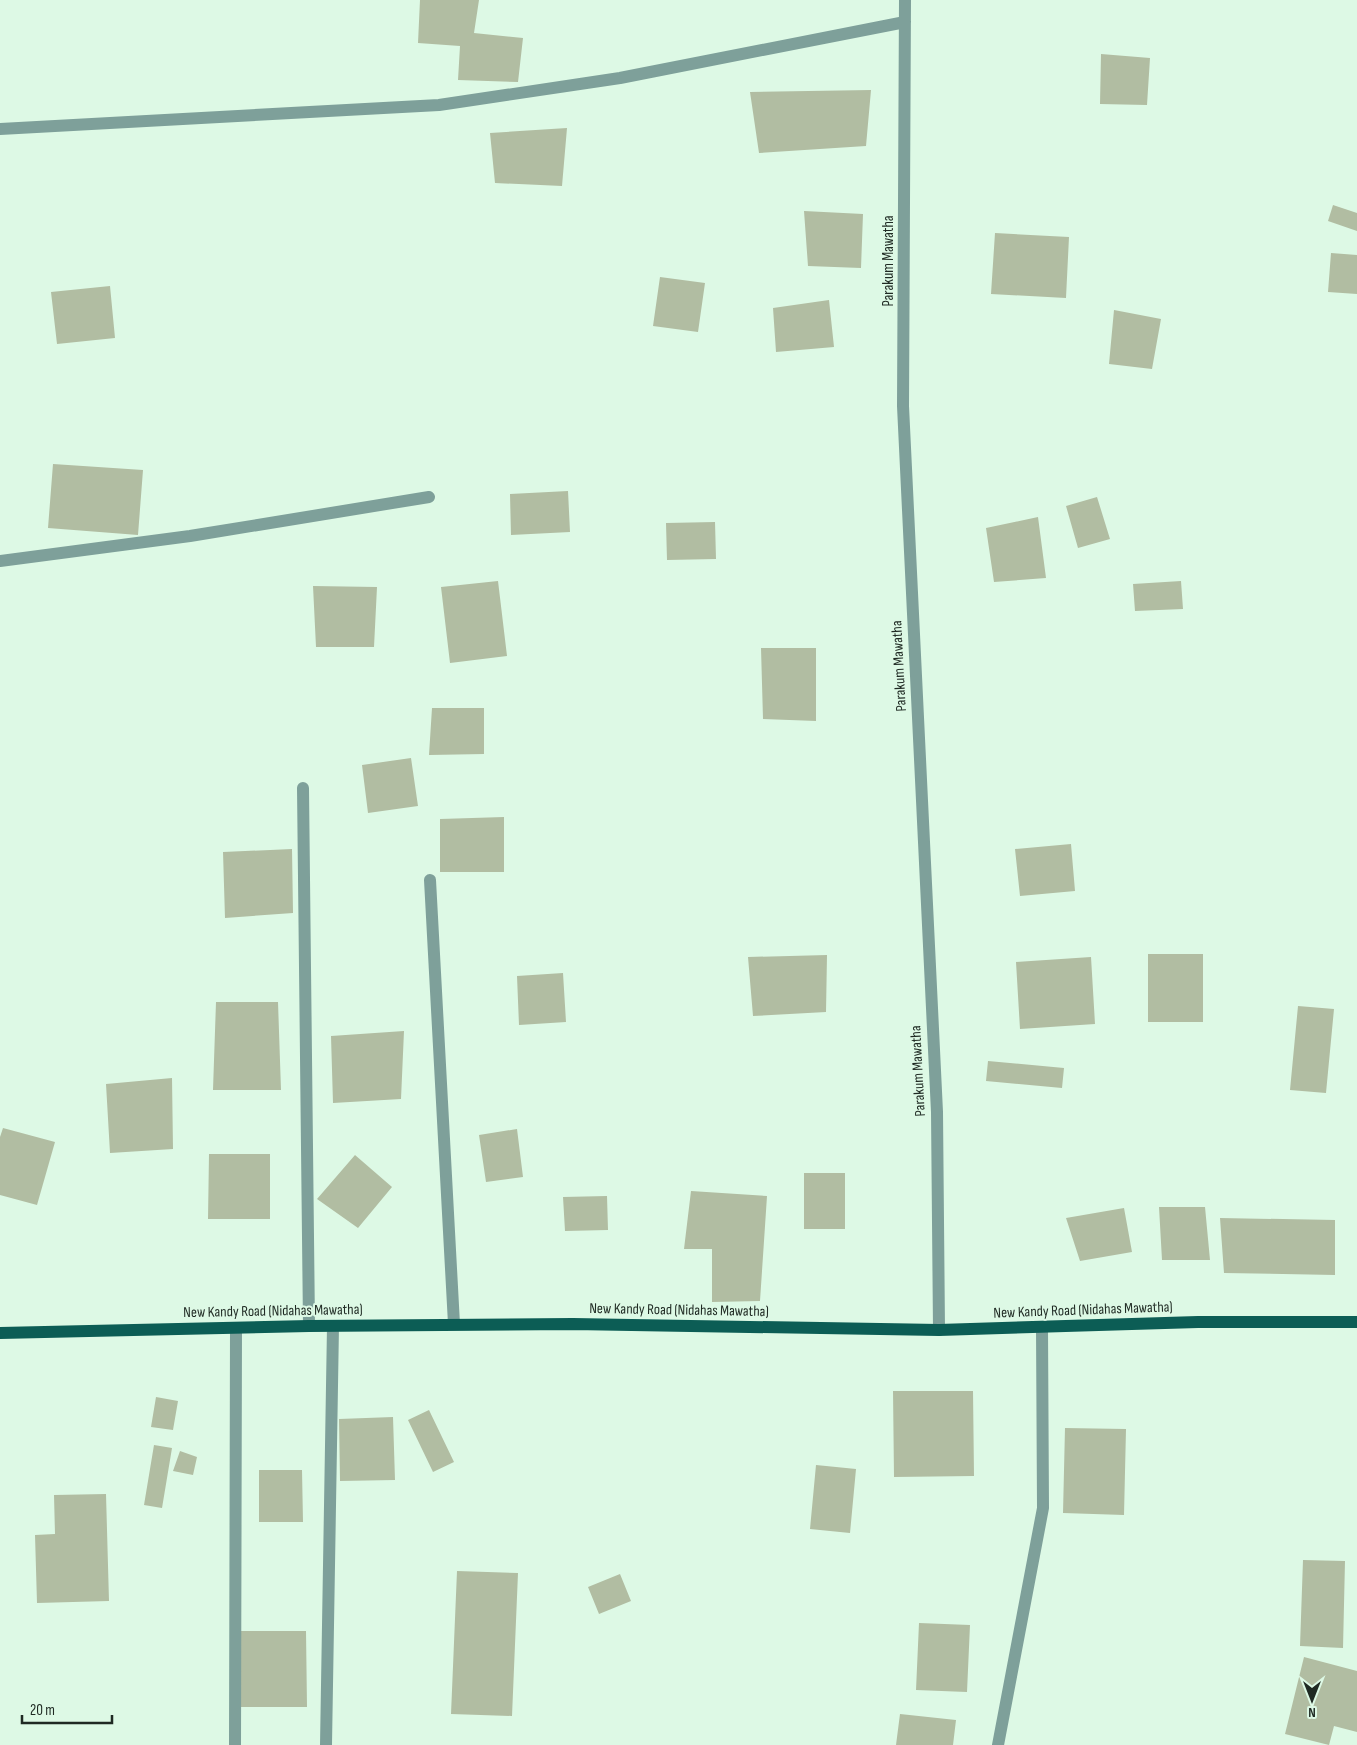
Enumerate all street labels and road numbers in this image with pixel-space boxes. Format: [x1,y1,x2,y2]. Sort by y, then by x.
street label: Parakum Mawatha [879,215,898,307]
street label: Parakum Mawatha [887,620,911,712]
street label: Parakum Mawatha [906,1025,930,1117]
street label: New Kandy Road (Nidahas Mawatha) [993,1297,1173,1323]
street label: New Kandy Road (Nidahas Mawatha) [589,1299,769,1321]
street label: New Kandy Road (Nidahas Mawatha) [183,1300,363,1322]

